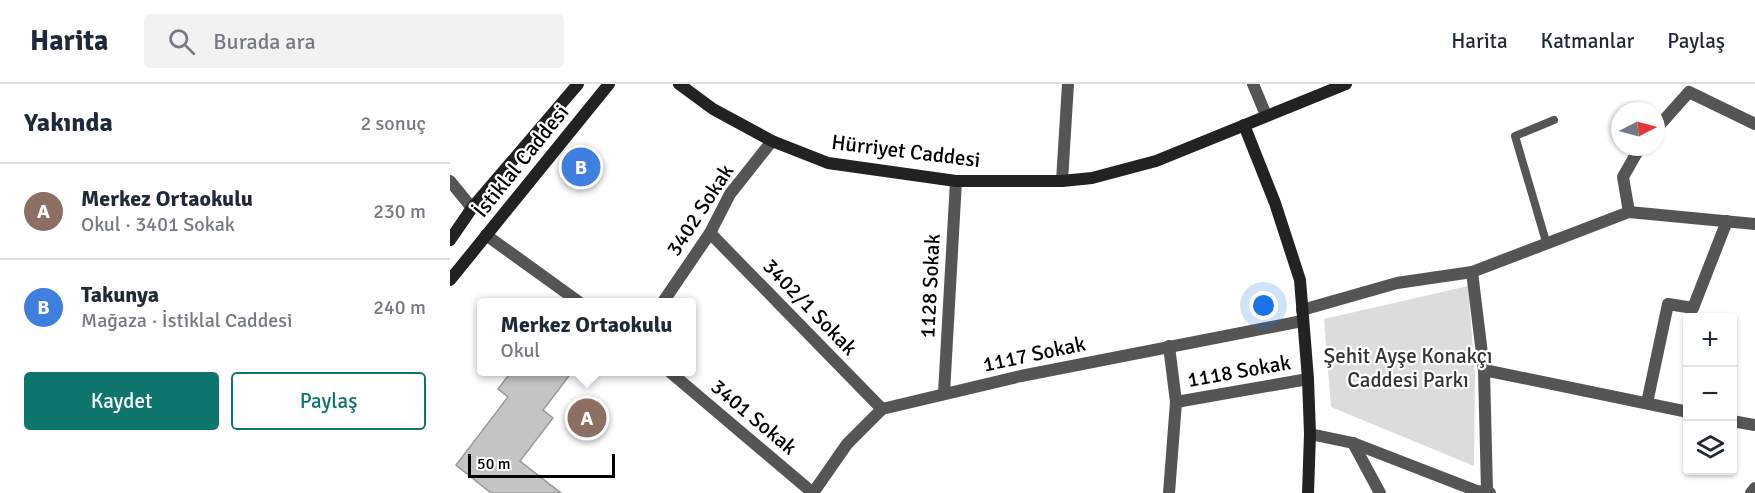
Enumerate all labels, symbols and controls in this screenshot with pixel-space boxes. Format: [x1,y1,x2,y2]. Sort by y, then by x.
search box [144,14,564,68]
text: Harita [30,24,108,58]
icon: search [165,25,198,58]
text: Burada ara [213,28,316,55]
text: Harita [1451,28,1508,54]
text: Katmanlar [1541,28,1634,54]
text: Paylaş [1667,28,1725,54]
street label: İstiklal Caddesi [468,100,574,222]
north arrow [1611,102,1665,156]
text: Yakında [24,107,113,139]
text: 2 sonuç [360,111,426,136]
street label: Hürriyet Caddesi [830,129,982,173]
pin: B [562,144,600,190]
street label: 3402 Sokak [661,159,740,261]
text: Merkez Ortaokulu [81,185,253,212]
text: A [37,199,50,224]
text: 230 m [373,199,426,224]
text: Okul · 3401 Sokak [81,212,235,237]
street label: 1128 Sokak [914,233,946,339]
street label: 3402/1 Sokak [757,253,863,361]
text: Takunya [81,281,159,308]
your location [1249,291,1278,320]
text: B [37,295,50,320]
text: 240 m [373,295,426,320]
popup [477,298,696,376]
text: Mağaza · İstiklal Caddesi [81,308,293,333]
text: Merkez Ortaokulu [501,311,672,338]
map controls [1683,313,1737,475]
button: + [1683,313,1737,367]
street label: 1117 Sokak [980,330,1088,378]
text: Okul [501,338,540,363]
park label: Şehit Ayşe Konakçı Caddesi Parkı [1324,343,1492,393]
street label: 1118 Sokak [1185,349,1293,393]
button: − [1683,367,1737,421]
button: Kaydet [24,372,219,430]
button: Paylaş [231,372,426,430]
street label: 3401 Sokak [706,374,803,461]
pin: A [568,396,606,440]
button: layers [1683,421,1737,475]
scale bar [468,451,615,478]
text: 50 m [477,454,511,474]

